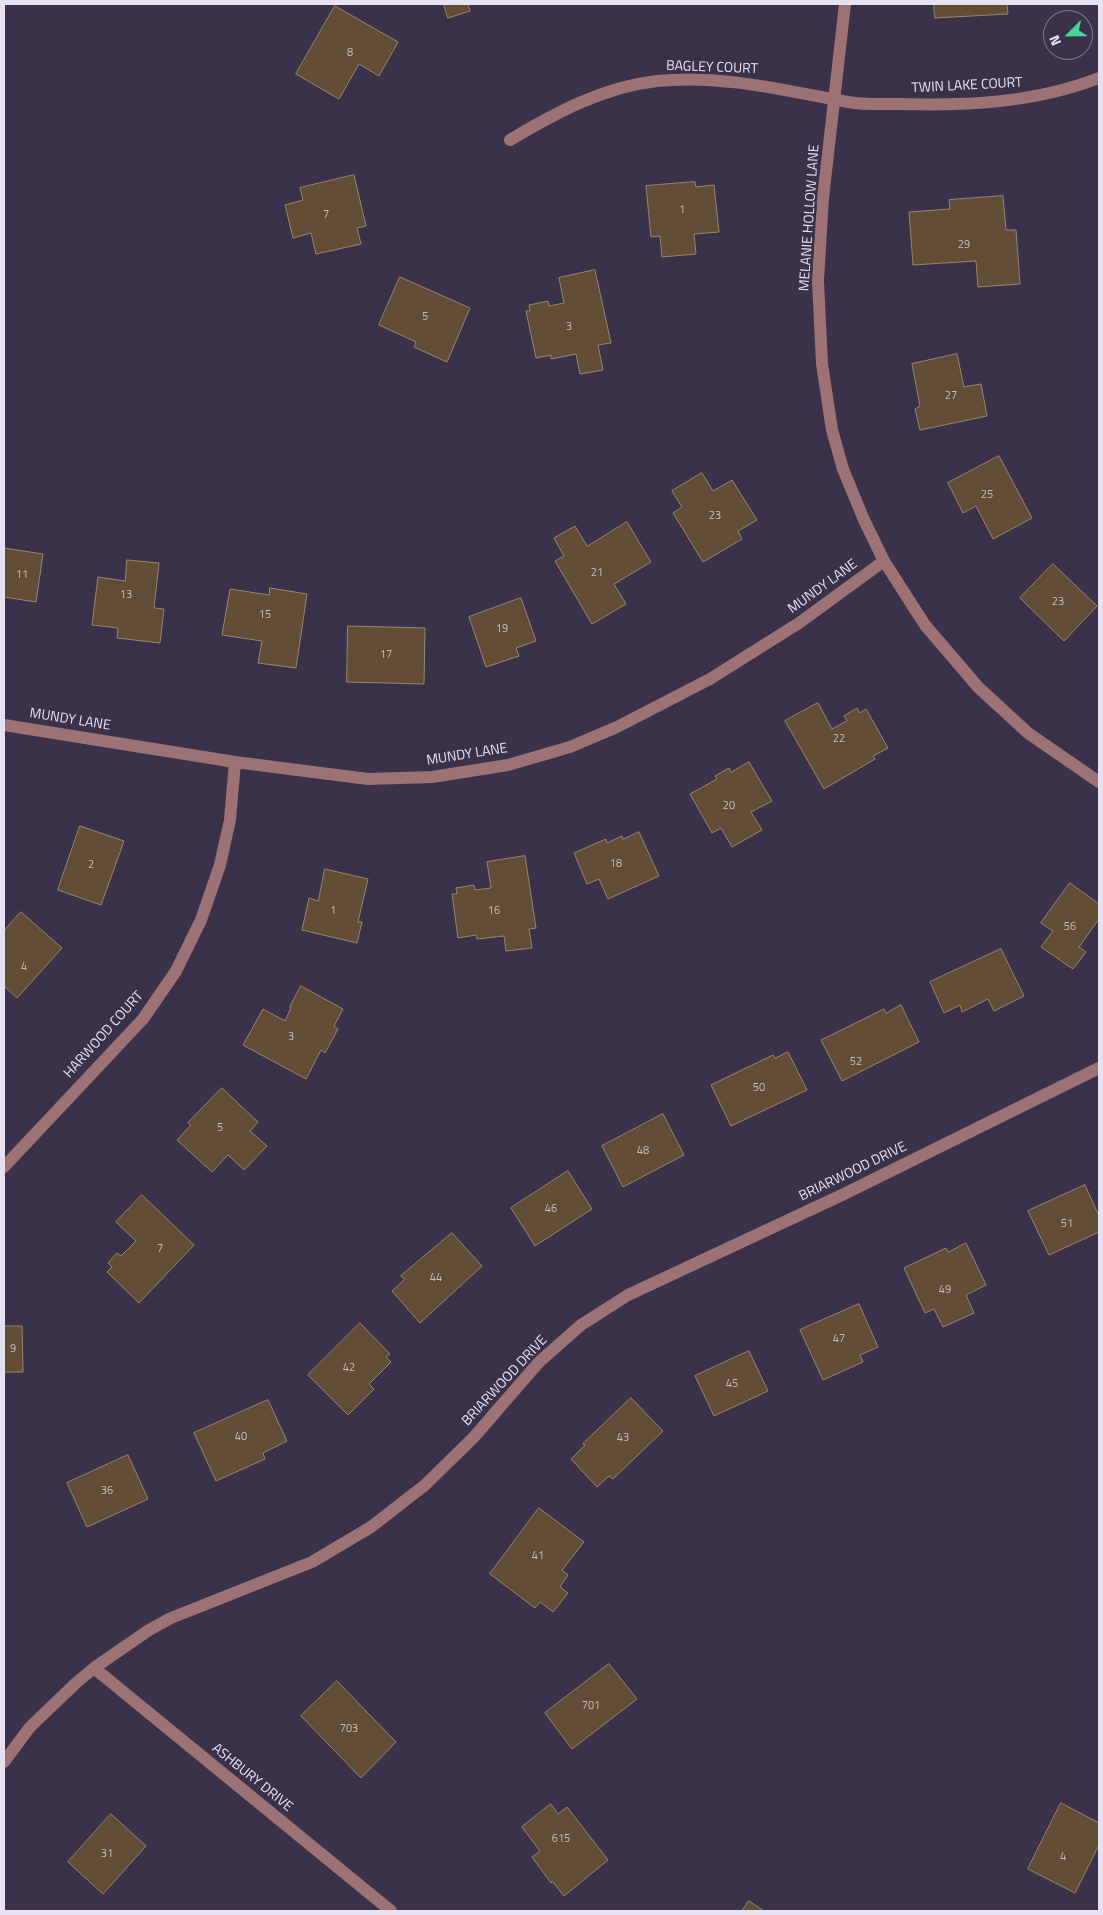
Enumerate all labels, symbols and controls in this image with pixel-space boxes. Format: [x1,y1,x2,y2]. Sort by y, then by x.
north arrow [1043,10,1093,60]
text: N [1043,32,1066,49]
house number: 8 [347,46,353,60]
street label: BAGLEY COURT [666,58,758,78]
street label: TWIN LAKE COURT [911,75,1023,97]
street label: MELANIE HOLLOW LANE [796,144,824,292]
house number: 1 [679,203,685,217]
house number: 7 [323,208,329,222]
house number: 29 [958,238,970,252]
house number: 5 [422,310,428,324]
house number: 3 [566,320,572,334]
house number: 27 [945,389,957,403]
house number: 25 [981,488,993,502]
house number: 23 [709,509,721,523]
street label: MUNDY LANE [785,556,861,618]
house number: 21 [591,566,603,580]
house number: 11 [16,568,28,582]
house number: 13 [120,588,132,602]
house number: 23 [1052,595,1064,609]
house number: 15 [259,608,271,622]
house number: 19 [496,622,508,636]
house number: 17 [380,648,392,662]
street label: MUNDY LANE [28,705,112,735]
house number: 22 [833,732,845,746]
street label: MUNDY LANE [425,740,509,770]
house number: 20 [723,799,735,813]
house number: 18 [610,857,622,871]
house number: 2 [88,858,94,872]
house number: 1 [330,904,336,918]
house number: 16 [488,904,500,918]
house number: 56 [1064,920,1076,934]
house number: 4 [21,960,27,974]
street label: HARWOOD COURT [61,988,147,1082]
house number: 3 [288,1030,294,1044]
house number: 52 [850,1055,862,1069]
house number: 50 [753,1081,765,1095]
house number: 5 [217,1121,223,1135]
street label: BRIARWOOD DRIVE [796,1139,910,1205]
house number: 48 [637,1144,649,1158]
house number: 46 [545,1202,557,1216]
house number: 51 [1061,1217,1073,1231]
house number: 7 [157,1242,163,1256]
house number: 44 [430,1271,442,1285]
house number: 49 [939,1283,951,1297]
street label: BRIARWOOD DRIVE [459,1332,551,1430]
house number: 47 [833,1332,845,1346]
house number: 9 [10,1342,16,1356]
house number: 42 [343,1361,355,1375]
house number: 45 [726,1377,738,1391]
house number: 40 [235,1430,247,1444]
house number: 43 [617,1431,629,1445]
house number: 36 [101,1484,113,1498]
house number: 41 [532,1549,544,1563]
house number: 701 [582,1699,600,1713]
house number: 703 [340,1722,358,1736]
street label: ASHBURY DRIVE [208,1740,296,1816]
house number: 615 [552,1832,570,1846]
house number: 31 [101,1847,113,1861]
house number: 4 [1060,1850,1066,1864]

